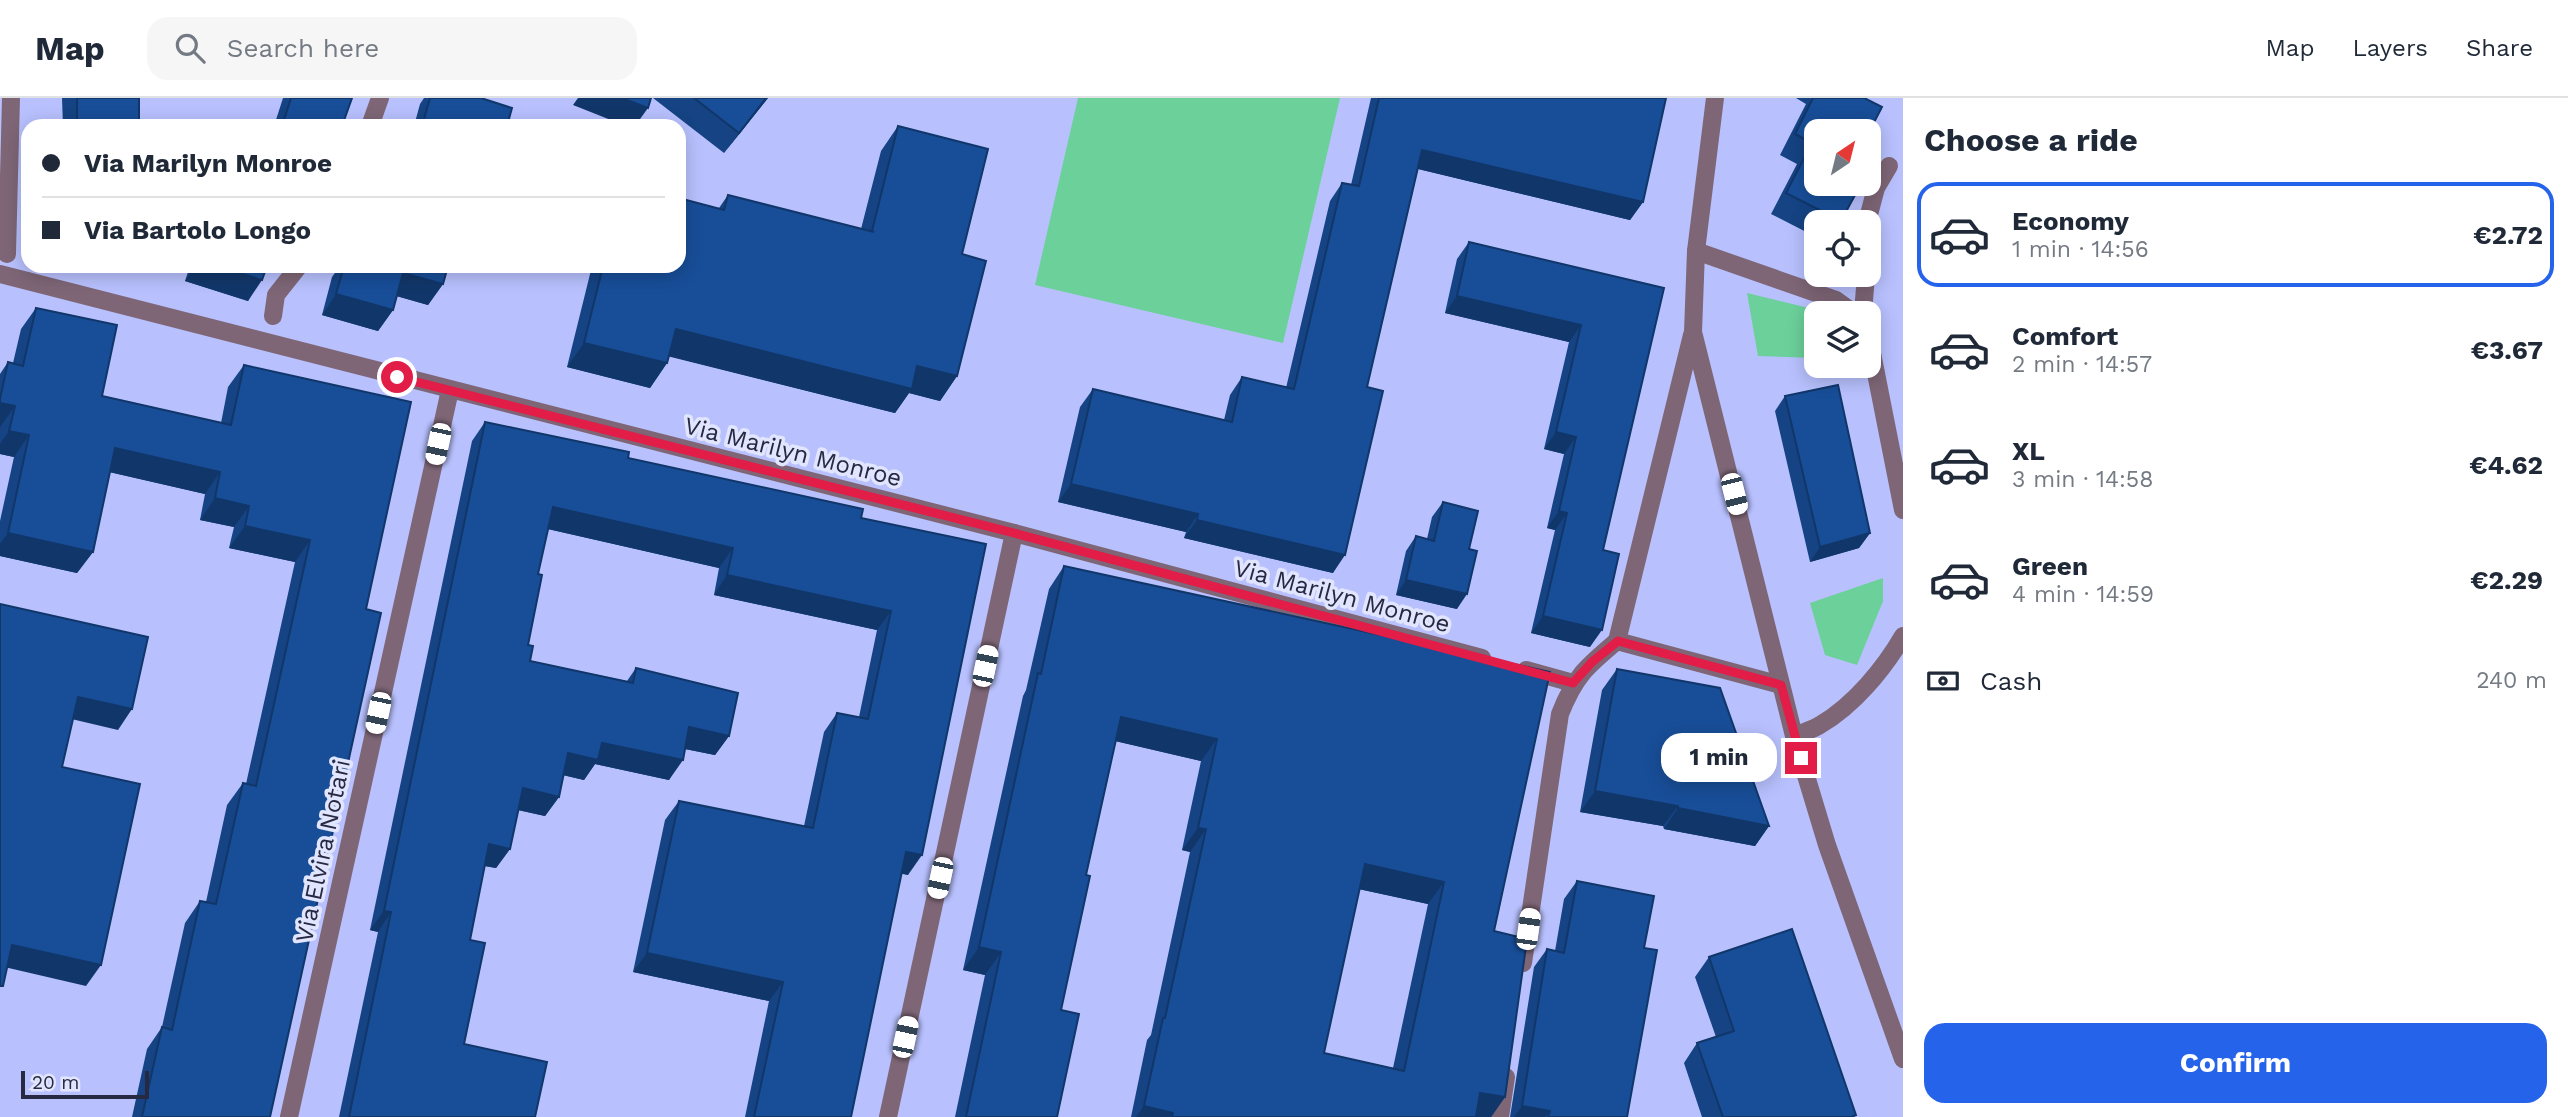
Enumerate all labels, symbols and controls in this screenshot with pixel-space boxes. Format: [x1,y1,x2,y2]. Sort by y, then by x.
search box [147,17,637,80]
text: Map [35,29,105,68]
icon: search [171,29,209,67]
text: Search here [227,33,379,63]
text: Map [2266,34,2314,62]
text: Layers [2352,34,2428,62]
text: Share [2466,34,2533,62]
north arrow [1804,119,1881,196]
map controls [1804,119,1881,378]
text: Choose a ride [1924,121,2138,159]
text: Via Marilyn Monroe [84,148,332,178]
icon: car [1928,203,1991,266]
text: Economy [2012,206,2129,236]
button: locate [1804,210,1881,287]
text: Via Bartolo Longo [84,215,311,245]
text: €2.72 [2473,220,2543,250]
text: 1 min · 14:56 [2012,236,2149,263]
button: layers [1804,301,1881,378]
icon: car [1928,318,1991,381]
text: Comfort [2012,321,2118,351]
text: €3.67 [2471,335,2543,365]
text: 2 min · 14:57 [2012,351,2152,378]
route start [381,361,413,393]
street label: Via Marilyn Monroe [682,411,904,493]
car [424,421,453,467]
icon: car [1928,433,1991,496]
text: XL [2012,436,2045,466]
text: €4.62 [2469,450,2543,480]
text: 3 min · 14:58 [2012,466,2153,493]
car [1719,471,1750,517]
icon: car [1928,548,1991,611]
text: Green [2012,551,2088,581]
street label: Via Marilyn Monroe [1231,554,1453,638]
text: €2.29 [2470,565,2543,595]
text: 4 min · 14:59 [2012,581,2154,608]
car [971,643,1000,689]
icon: cash [1924,662,1962,700]
text: Cash [1980,666,2042,696]
text: 240 m [2476,667,2547,694]
car [364,690,393,736]
callout: 1 min [1661,734,1776,782]
route end [1785,742,1817,774]
text: 1 min [1689,744,1749,771]
street label: Via Elvira Notari [290,757,356,945]
car [926,855,955,901]
car [1515,907,1542,951]
car [891,1014,920,1060]
button: Confirm [1924,1023,2547,1103]
scale bar [21,1068,149,1100]
text: 20 m [32,1071,79,1094]

